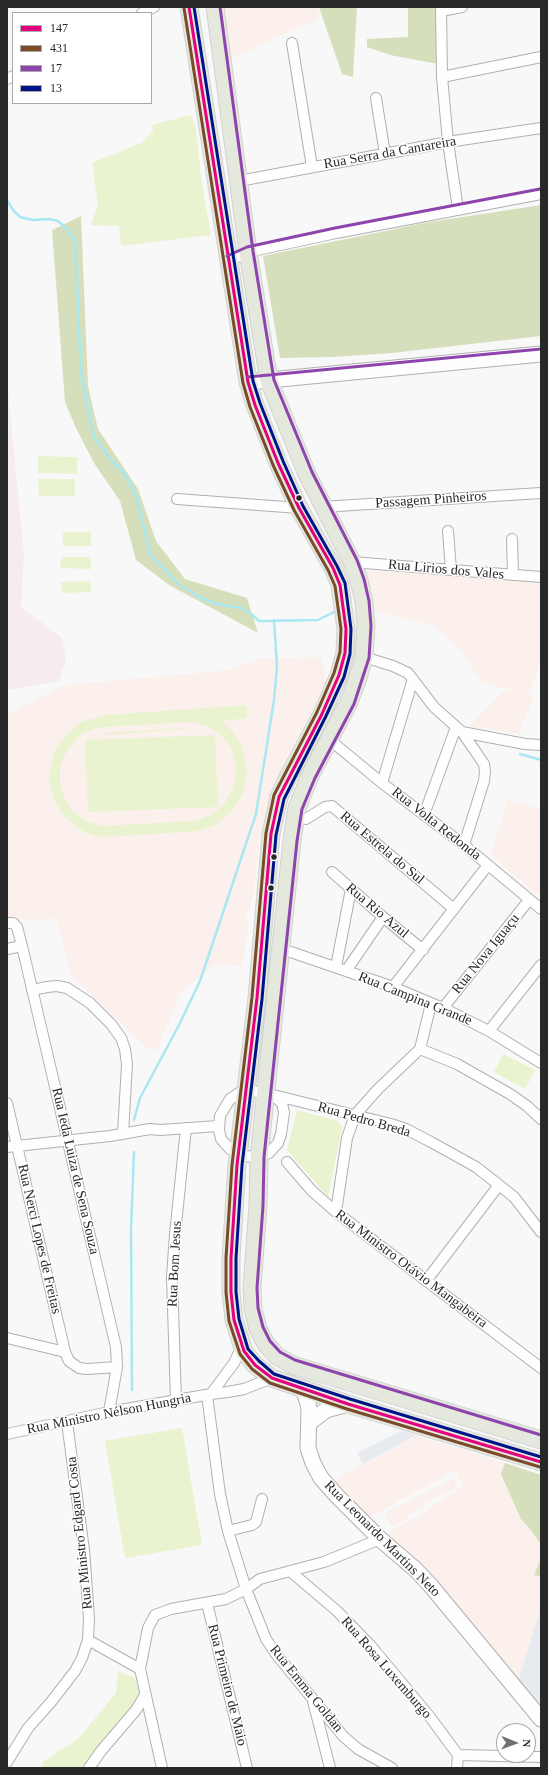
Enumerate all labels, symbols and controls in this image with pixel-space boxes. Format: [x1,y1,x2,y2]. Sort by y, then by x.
legend [12,12,152,104]
text: 147 [50,21,68,35]
text: 431 [50,41,68,55]
text: 17 [50,61,62,75]
text: 13 [50,81,62,95]
street label: Rua Serra da Cantareira [323,133,457,173]
street label: Passagem Pinheiros [375,488,487,512]
unlabelled marker [294,493,304,503]
street label: Rua Lirios dos Vales [387,557,505,583]
street label: Rua Volta Redonda [388,784,484,864]
street label: Rua Estrela do Sul [337,808,427,888]
unlabelled marker [269,852,279,862]
street label: Rua Rio Azul [342,880,412,942]
unlabelled marker [266,883,276,893]
street label: Rua Nova Iguaçu [449,911,523,997]
street label: Rua Campina Grande [356,968,474,1030]
street label: Rua Ieda Luiza de Sena Souza [48,1086,102,1256]
street label: Rua Pedro Breda [316,1099,412,1141]
street label: Rua Nerci Lopes de Freitas [14,1162,64,1316]
street label: Rua Ministro Otávio Mangabeira [332,1206,490,1332]
street label: Rua Bom Jesus [164,1220,186,1308]
street label: Rua Ministro Nélson Hungria [26,1390,192,1438]
street label: Rua Ministro Edgard Costa [64,1456,96,1610]
street label: Rua Leonardo Martins Neto [320,1477,444,1601]
street label: Rua Rosa Luxemburgo [337,1614,435,1722]
street label: Rua Primeiro de Maio [204,1622,250,1748]
street label: Rua Emma Goldan [266,1642,346,1736]
north arrow [496,1723,536,1763]
text: N [521,1739,533,1747]

